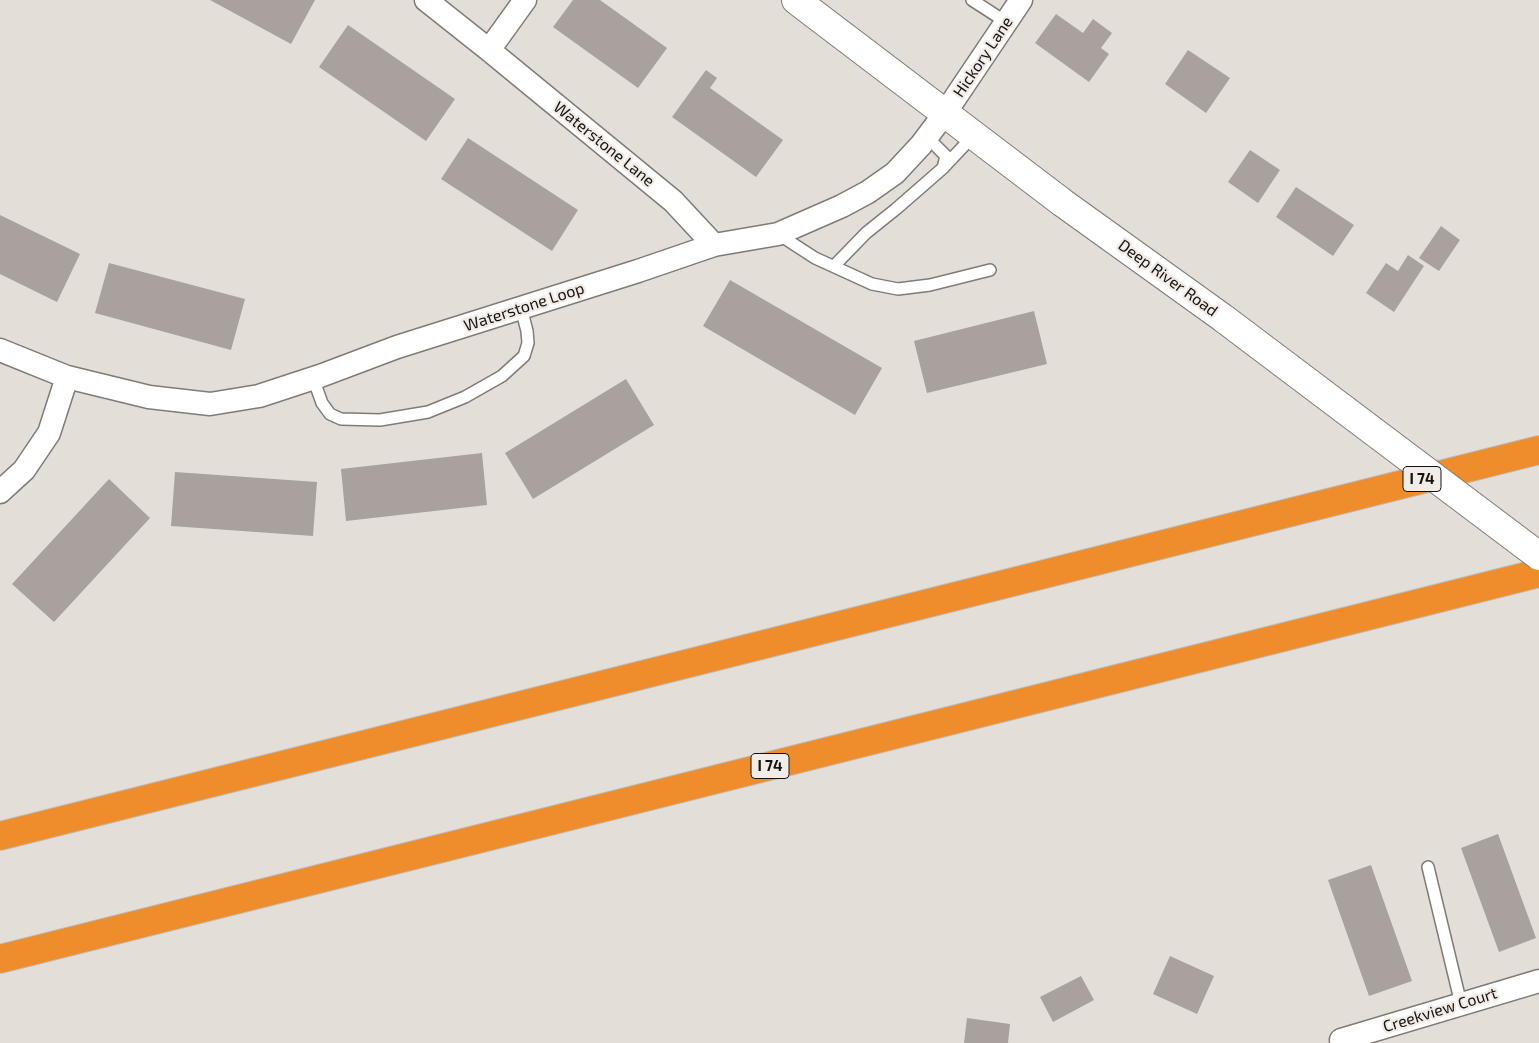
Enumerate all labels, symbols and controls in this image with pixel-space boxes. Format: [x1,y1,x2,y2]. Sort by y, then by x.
street label: Hickory Lane [949,13,1017,101]
street label: Waterstone Lane [550,97,658,191]
street label: Deep River Road [1114,235,1222,321]
street label: Waterstone Loop [461,279,587,335]
road number: I 74 [1403,466,1441,492]
road number: I 74 [751,754,789,778]
street label: Creekview Court [1381,984,1499,1036]

